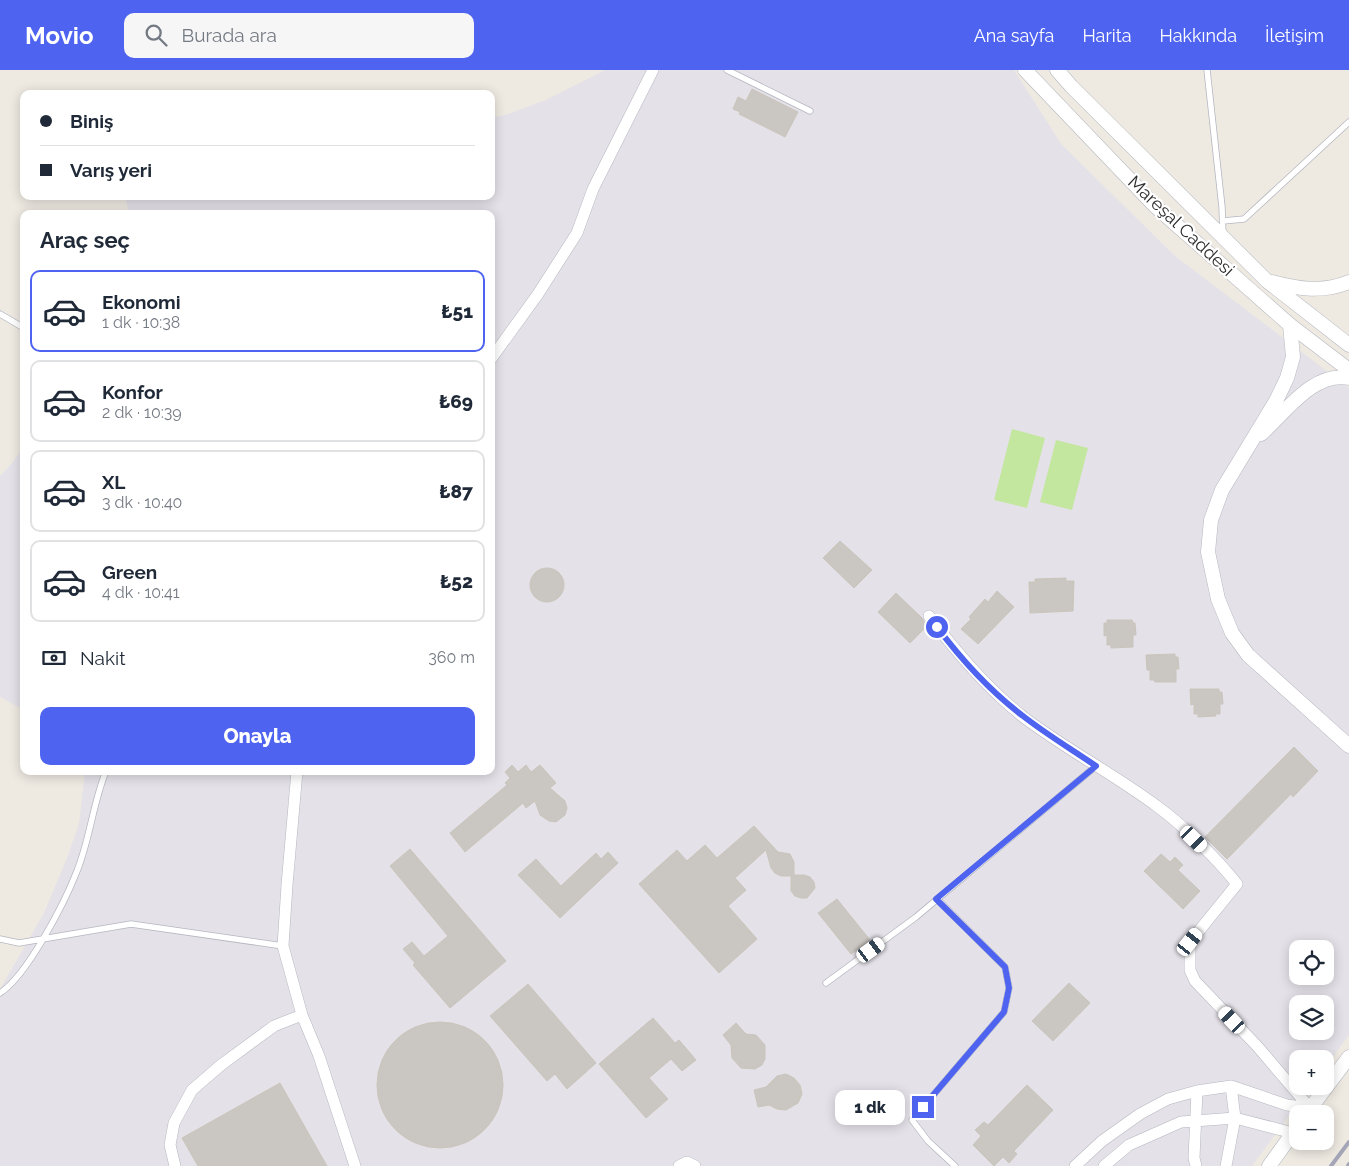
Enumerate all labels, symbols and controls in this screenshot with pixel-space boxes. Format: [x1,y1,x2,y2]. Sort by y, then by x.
search box [124,13,474,58]
text: Movio [25,21,94,50]
icon: search [142,21,170,49]
text: Burada ara [182,24,277,46]
text: Ana sayfa [974,25,1054,46]
text: Harita [1082,25,1132,46]
text: Hakkında [1160,25,1237,46]
text: İletişim [1265,25,1324,46]
text: Biniş [70,110,113,132]
text: Varış yeri [70,159,152,181]
street label: Mareşal Caddesi [1124,171,1239,280]
text: Araç seç [40,227,130,253]
icon: car [42,289,87,334]
text: Ekonomi [102,291,181,313]
text: ₺51 [441,300,473,322]
text: 1 dk · 10:38 [102,313,180,332]
icon: car [42,379,87,424]
text: Konfor [102,381,163,403]
text: ₺69 [439,390,473,412]
text: 2 dk · 10:39 [102,403,182,422]
icon: car [42,469,87,514]
text: XL [102,471,125,493]
text: ₺87 [439,480,473,502]
text: 3 dk · 10:40 [102,493,182,512]
icon: car [42,559,87,604]
text: Green [102,561,157,583]
text: ₺52 [440,570,473,592]
text: 4 dk · 10:41 [102,583,180,602]
route start [926,616,948,638]
icon: cash [40,644,68,672]
text: Nakit [80,647,126,669]
text: 360 m [428,648,475,667]
button: Onayla [40,707,475,765]
car [1178,823,1210,855]
car [1174,926,1205,958]
car [854,935,887,965]
map controls [1289,940,1334,1150]
button: locate [1289,940,1334,985]
button: layers [1289,995,1334,1040]
car [1216,1004,1247,1036]
button: + [1289,1050,1334,1095]
callout: 1 dk [836,1090,906,1124]
route end [912,1096,934,1118]
text: 1 dk [854,1098,886,1117]
button: − [1289,1105,1334,1150]

